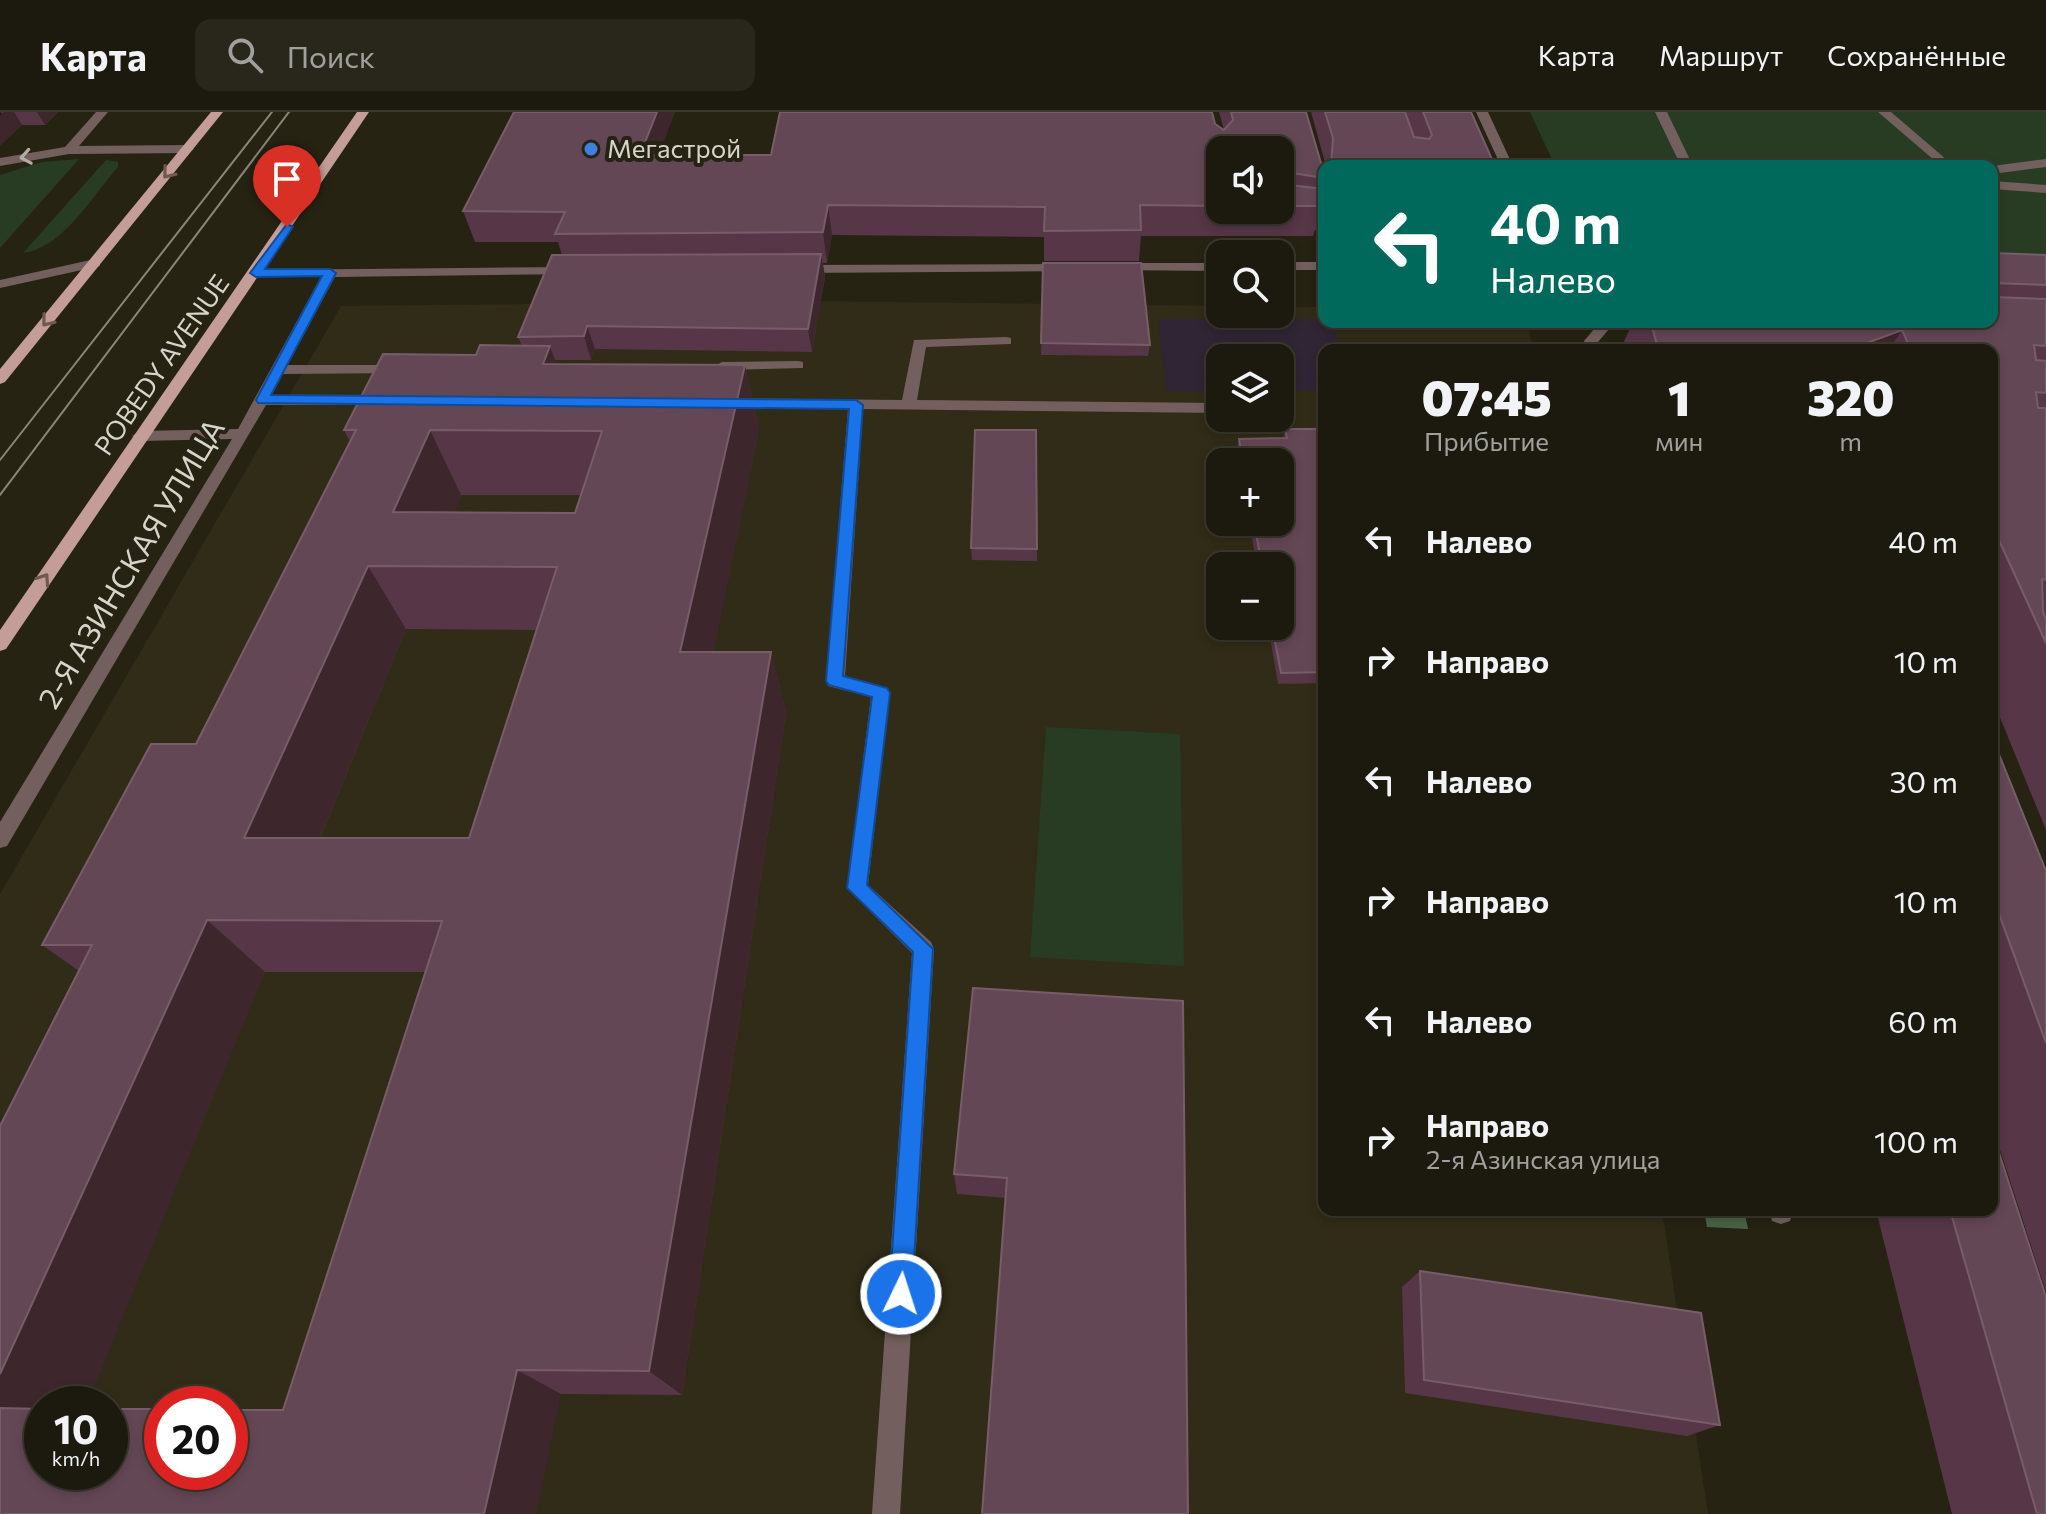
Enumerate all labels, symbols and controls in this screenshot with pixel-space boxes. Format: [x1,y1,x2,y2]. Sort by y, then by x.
search box [195,19,755,91]
text: Карта [40,32,147,79]
icon: search [223,33,267,77]
text: Поиск [287,37,375,74]
text: Карта [1538,38,1615,72]
text: Маршрут [1659,38,1783,72]
text: Сохранённые [1827,38,2006,72]
place label: Мегастрой [607,132,741,163]
map controls [1206,136,1294,640]
button: sound [1206,136,1294,224]
marker: Мегастрой [582,140,600,158]
pin [253,145,321,227]
one-way arrow [20,147,33,164]
icon: arrive [265,157,309,201]
one-way arrow [163,164,178,178]
text: 40 m [1490,187,1621,256]
icon: left [1358,192,1462,296]
button: search [1206,240,1294,328]
text: Налево [1490,256,1616,300]
street label: POBEDY AVENUE [87,268,235,460]
one-way arrow [42,312,57,326]
button: layers [1206,344,1294,432]
text: 07:45 [1422,367,1552,426]
text: 1 [1668,367,1691,426]
text: 320 [1807,367,1894,426]
street label: 2-Я АЗИНСКАЯ УЛИЦА [29,411,231,714]
text: Прибытие [1424,425,1549,456]
text: мин [1655,425,1703,456]
text: m [1839,425,1862,456]
button: + [1206,448,1294,536]
icon: left [1358,518,1402,562]
text: Налево [1426,522,1532,559]
text: 40 m [1889,522,1958,559]
button: − [1206,552,1294,640]
one-way arrow [34,574,49,588]
icon: right [1358,638,1402,682]
text: Направо [1426,642,1549,679]
text: 10 m [1894,642,1958,679]
icon: left [1358,758,1402,802]
text: Налево [1426,762,1532,799]
text: 30 m [1889,762,1958,799]
icon: right [1358,878,1402,922]
text: Направо [1426,882,1549,919]
text: 10 m [1894,882,1958,919]
icon: left [1358,998,1402,1042]
text: Налево [1426,1002,1532,1039]
text: 60 m [1888,1002,1958,1039]
text: Направо [1426,1106,1549,1143]
icon: right [1358,1118,1402,1162]
text: 100 m [1874,1122,1958,1159]
text: 2-я Азинская улица [1426,1143,1660,1174]
position arrow [859,1252,943,1336]
speed limit sign: 20 [144,1386,248,1490]
text: 10 [54,1403,98,1452]
text: km/h [52,1446,100,1470]

